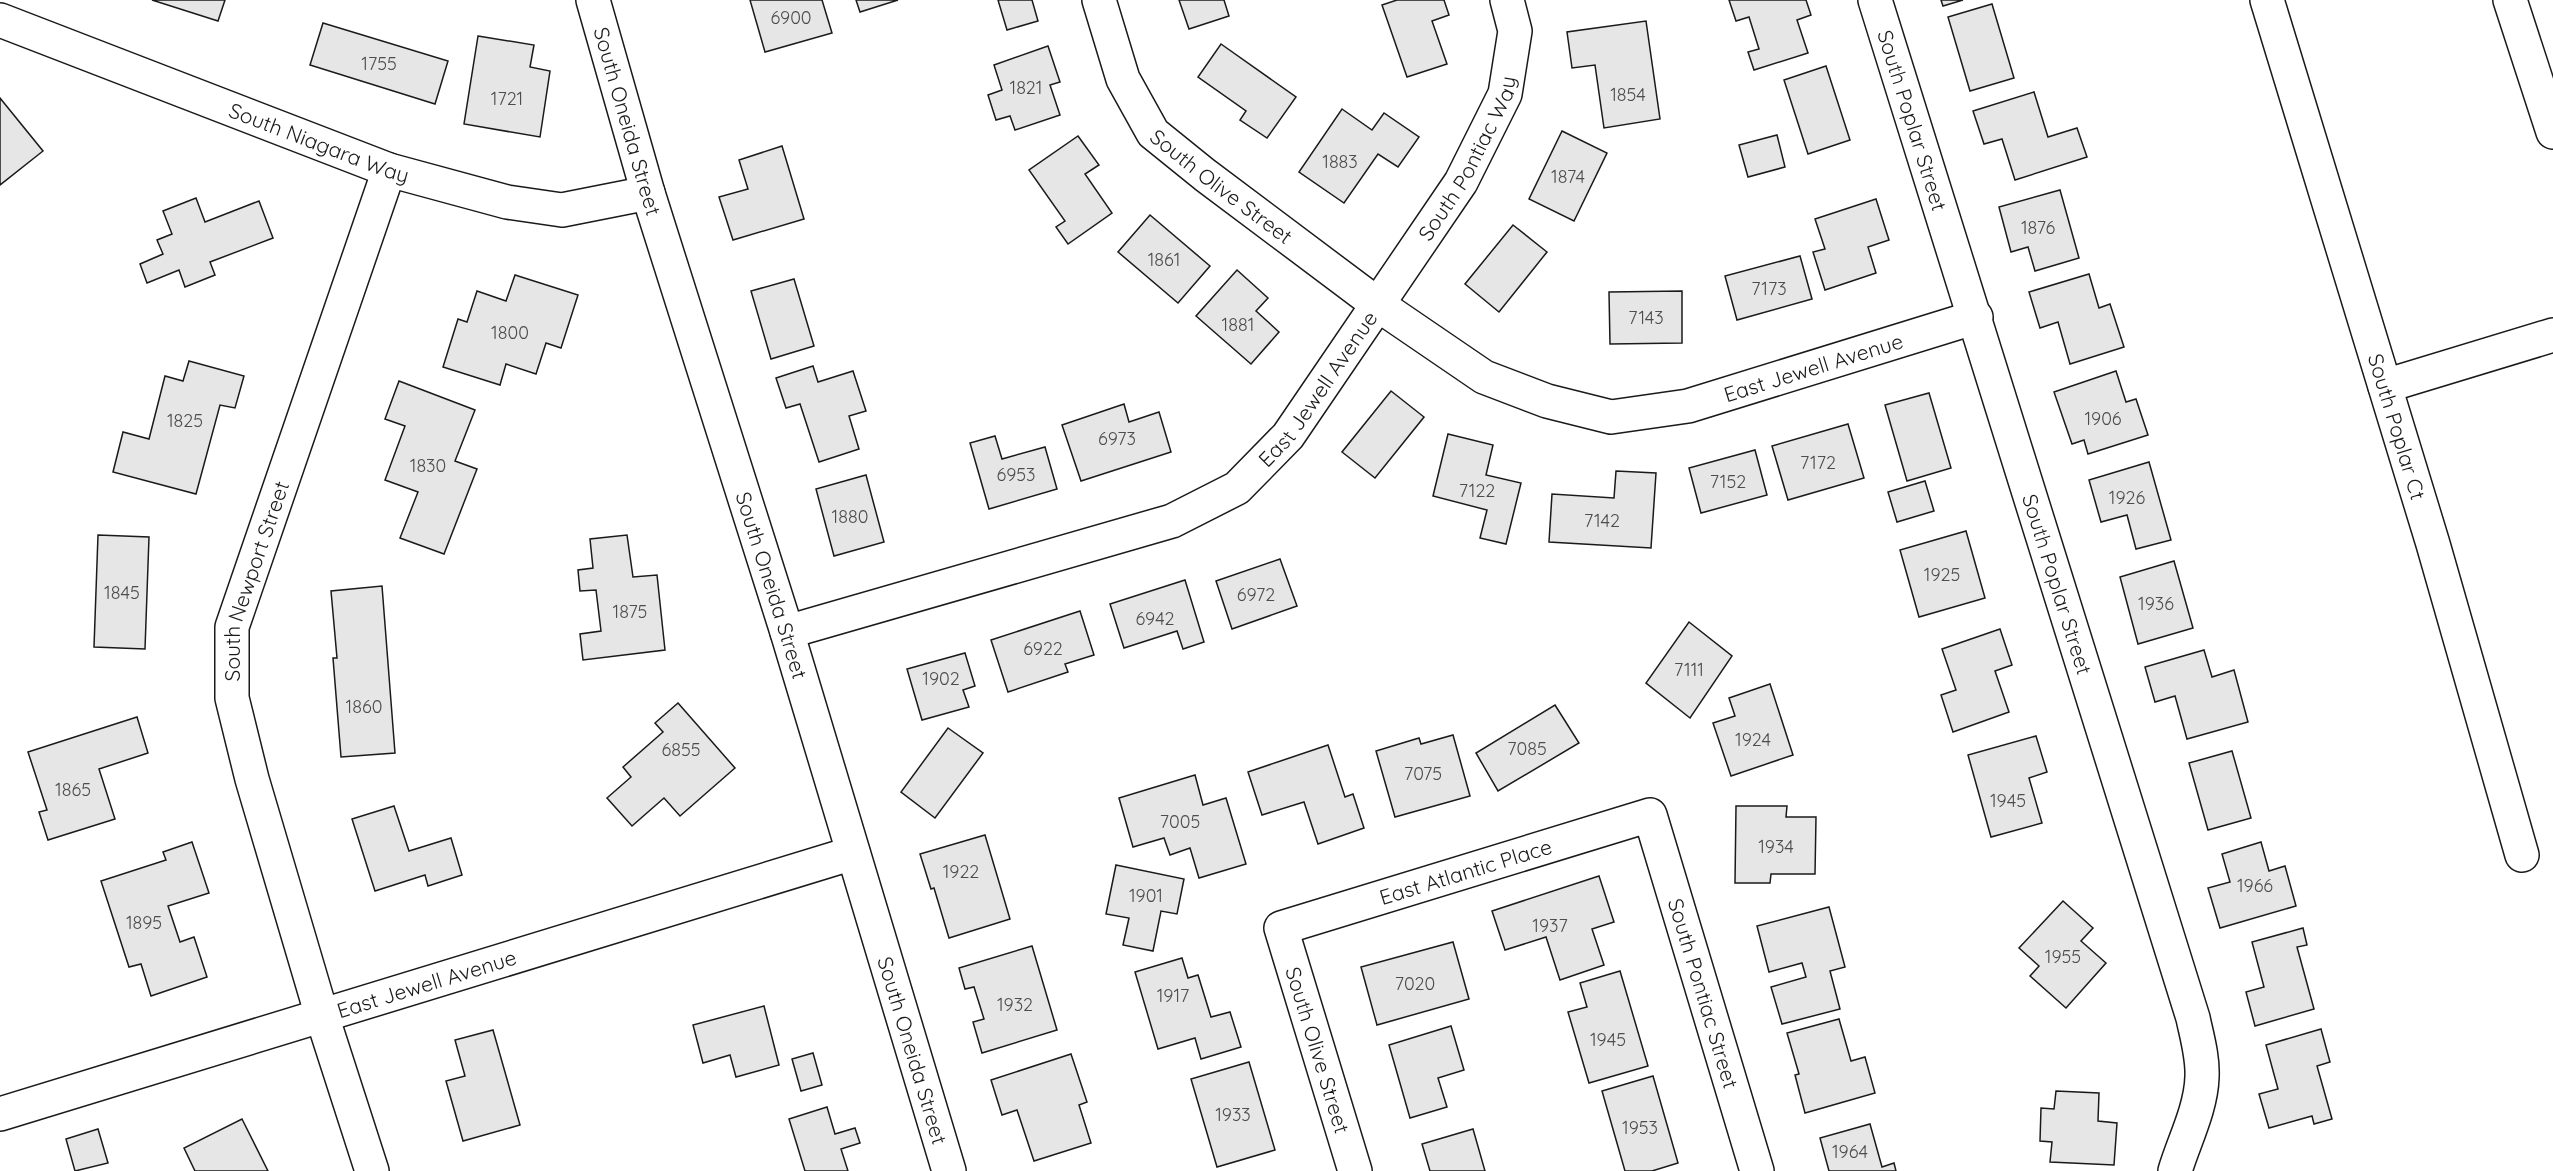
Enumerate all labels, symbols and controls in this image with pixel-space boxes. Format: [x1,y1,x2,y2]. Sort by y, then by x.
house number: 6900 [770,6,812,29]
street label: South Oneida Street [588,24,667,218]
street label: South Poplar Street [1872,27,1953,214]
house number: 1755 [361,52,397,75]
street label: South Pontiac Way [1412,74,1521,245]
house number: 1821 [1009,76,1043,99]
house number: 1854 [1610,83,1646,106]
house number: 1721 [491,87,523,110]
street label: South Niagara Way [225,97,412,188]
street label: South Olive Street [1145,123,1298,249]
house number: 1883 [1322,150,1358,173]
house number: 1874 [1551,165,1585,188]
house number: 1876 [2021,216,2055,239]
house number: 1861 [1148,248,1180,271]
house number: 7173 [1751,277,1787,300]
street label: East Jewell Avenue [1252,306,1382,472]
house number: 7143 [1628,306,1664,329]
house number: 1881 [1222,313,1254,336]
house number: 1800 [491,321,529,344]
street label: East Jewell Avenue [1720,327,1906,407]
street label: South Poplar Ct [2363,350,2432,503]
house number: 1906 [2084,407,2122,430]
house number: 1825 [167,409,203,432]
house number: 6973 [1098,427,1136,450]
house number: 7172 [1800,451,1836,474]
house number: 1830 [410,454,446,477]
house number: 6953 [997,463,1035,486]
house number: 7152 [1710,470,1746,493]
street label: South Newport Street [219,478,294,681]
house number: 7122 [1459,479,1495,502]
house number: 1926 [2109,486,2145,509]
street label: South Oneida Street [730,488,813,682]
street label: South Poplar Street [2017,491,2098,678]
house number: 1880 [832,505,868,528]
house number: 7142 [1584,509,1620,532]
house number: 1925 [1924,563,1960,586]
house number: 1845 [104,581,140,604]
house number: 6972 [1237,583,1275,606]
house number: 1936 [2138,592,2174,615]
house number: 1875 [613,600,647,623]
house number: 6942 [1135,607,1175,630]
house number: 6922 [1023,637,1063,660]
house number: 7111 [1674,658,1704,681]
house number: 1902 [922,667,960,690]
house number: 1860 [346,695,382,718]
house number: 1924 [1735,728,1771,751]
house number: 7085 [1507,737,1547,760]
house number: 6855 [661,738,701,761]
house number: 7075 [1404,762,1442,785]
house number: 1865 [55,778,91,801]
house number: 1945 [1990,789,2026,812]
house number: 7005 [1160,810,1200,833]
street label: East Atlantic Place [1376,833,1555,910]
house number: 1934 [1758,835,1794,858]
house number: 1922 [943,860,979,883]
house number: 1966 [2237,874,2273,897]
house number: 1901 [1129,884,1163,907]
street label: South Pontiac Street [1663,895,1744,1091]
house number: 1895 [126,911,162,934]
house number: 1937 [1532,914,1568,937]
street label: East Jewell Avenue [334,944,519,1023]
house number: 1955 [2045,945,2081,968]
street label: South Oneida Street [872,953,953,1147]
street label: South Olive Street [1280,964,1356,1136]
house number: 7020 [1395,972,1435,995]
house number: 1917 [1157,984,1189,1007]
house number: 1932 [997,993,1033,1016]
house number: 1945 [1590,1028,1626,1051]
house number: 1933 [1215,1103,1251,1126]
house number: 1953 [1622,1116,1658,1139]
house number: 1964 [1832,1140,1868,1163]

